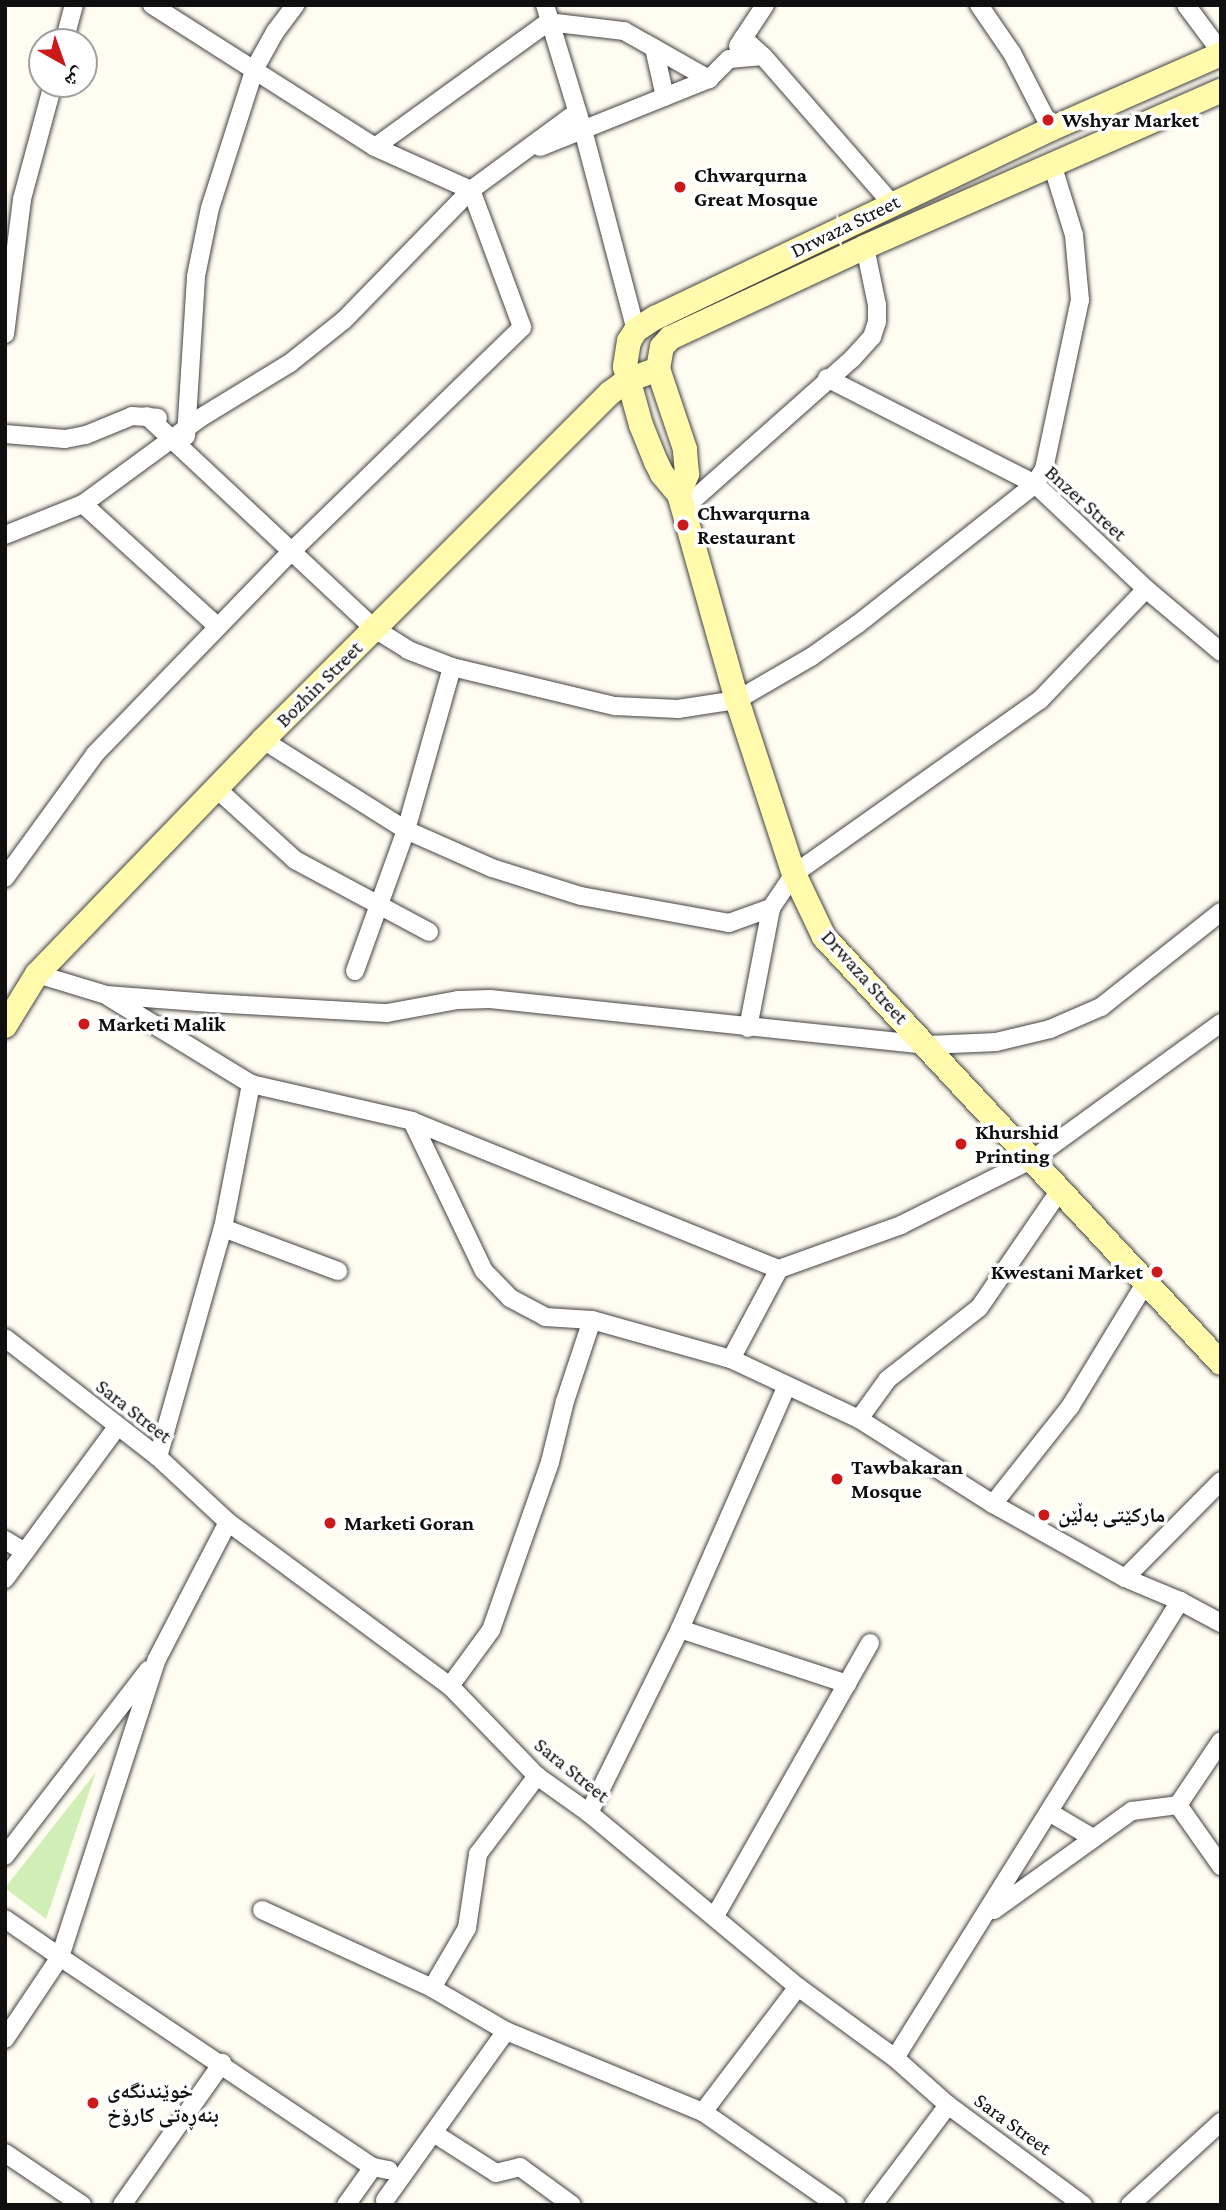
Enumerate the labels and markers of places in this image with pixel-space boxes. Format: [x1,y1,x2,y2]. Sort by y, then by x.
place label: Wshyar Market [1062,107,1199,133]
marker: Wshyar Market [1040,112,1056,128]
place label: Chwarqurna Great Mosque [694,162,818,212]
marker: Chwarqurna Great Mosque [672,179,688,195]
place label: Chwarqurna Restaurant [697,500,810,550]
marker: Chwarqurna Restaurant [675,517,691,533]
place label: Marketi Malik [98,1011,225,1037]
marker: Marketi Malik [76,1016,92,1032]
place label: Khurshid Printing [975,1119,1059,1169]
marker: Khurshid Printing [953,1136,969,1152]
place label: Kwestani Market [991,1259,1143,1285]
marker: Kwestani Market [1149,1264,1165,1280]
place label: Tawbakaran Mosque [851,1454,963,1504]
marker: Tawbakaran Mosque [829,1471,845,1487]
place label: مارکێتی بەڵێن [1058,1502,1165,1528]
marker: مارکێتی بەڵێن [1036,1507,1052,1523]
place label: Marketi Goran [344,1510,474,1536]
marker: Marketi Goran [322,1515,338,1531]
place label: خوێندنگەی بنەڕەتی کارۆخ [107,2078,219,2128]
marker: خوێندنگەی بنەڕەتی کارۆخ [85,2095,101,2111]

